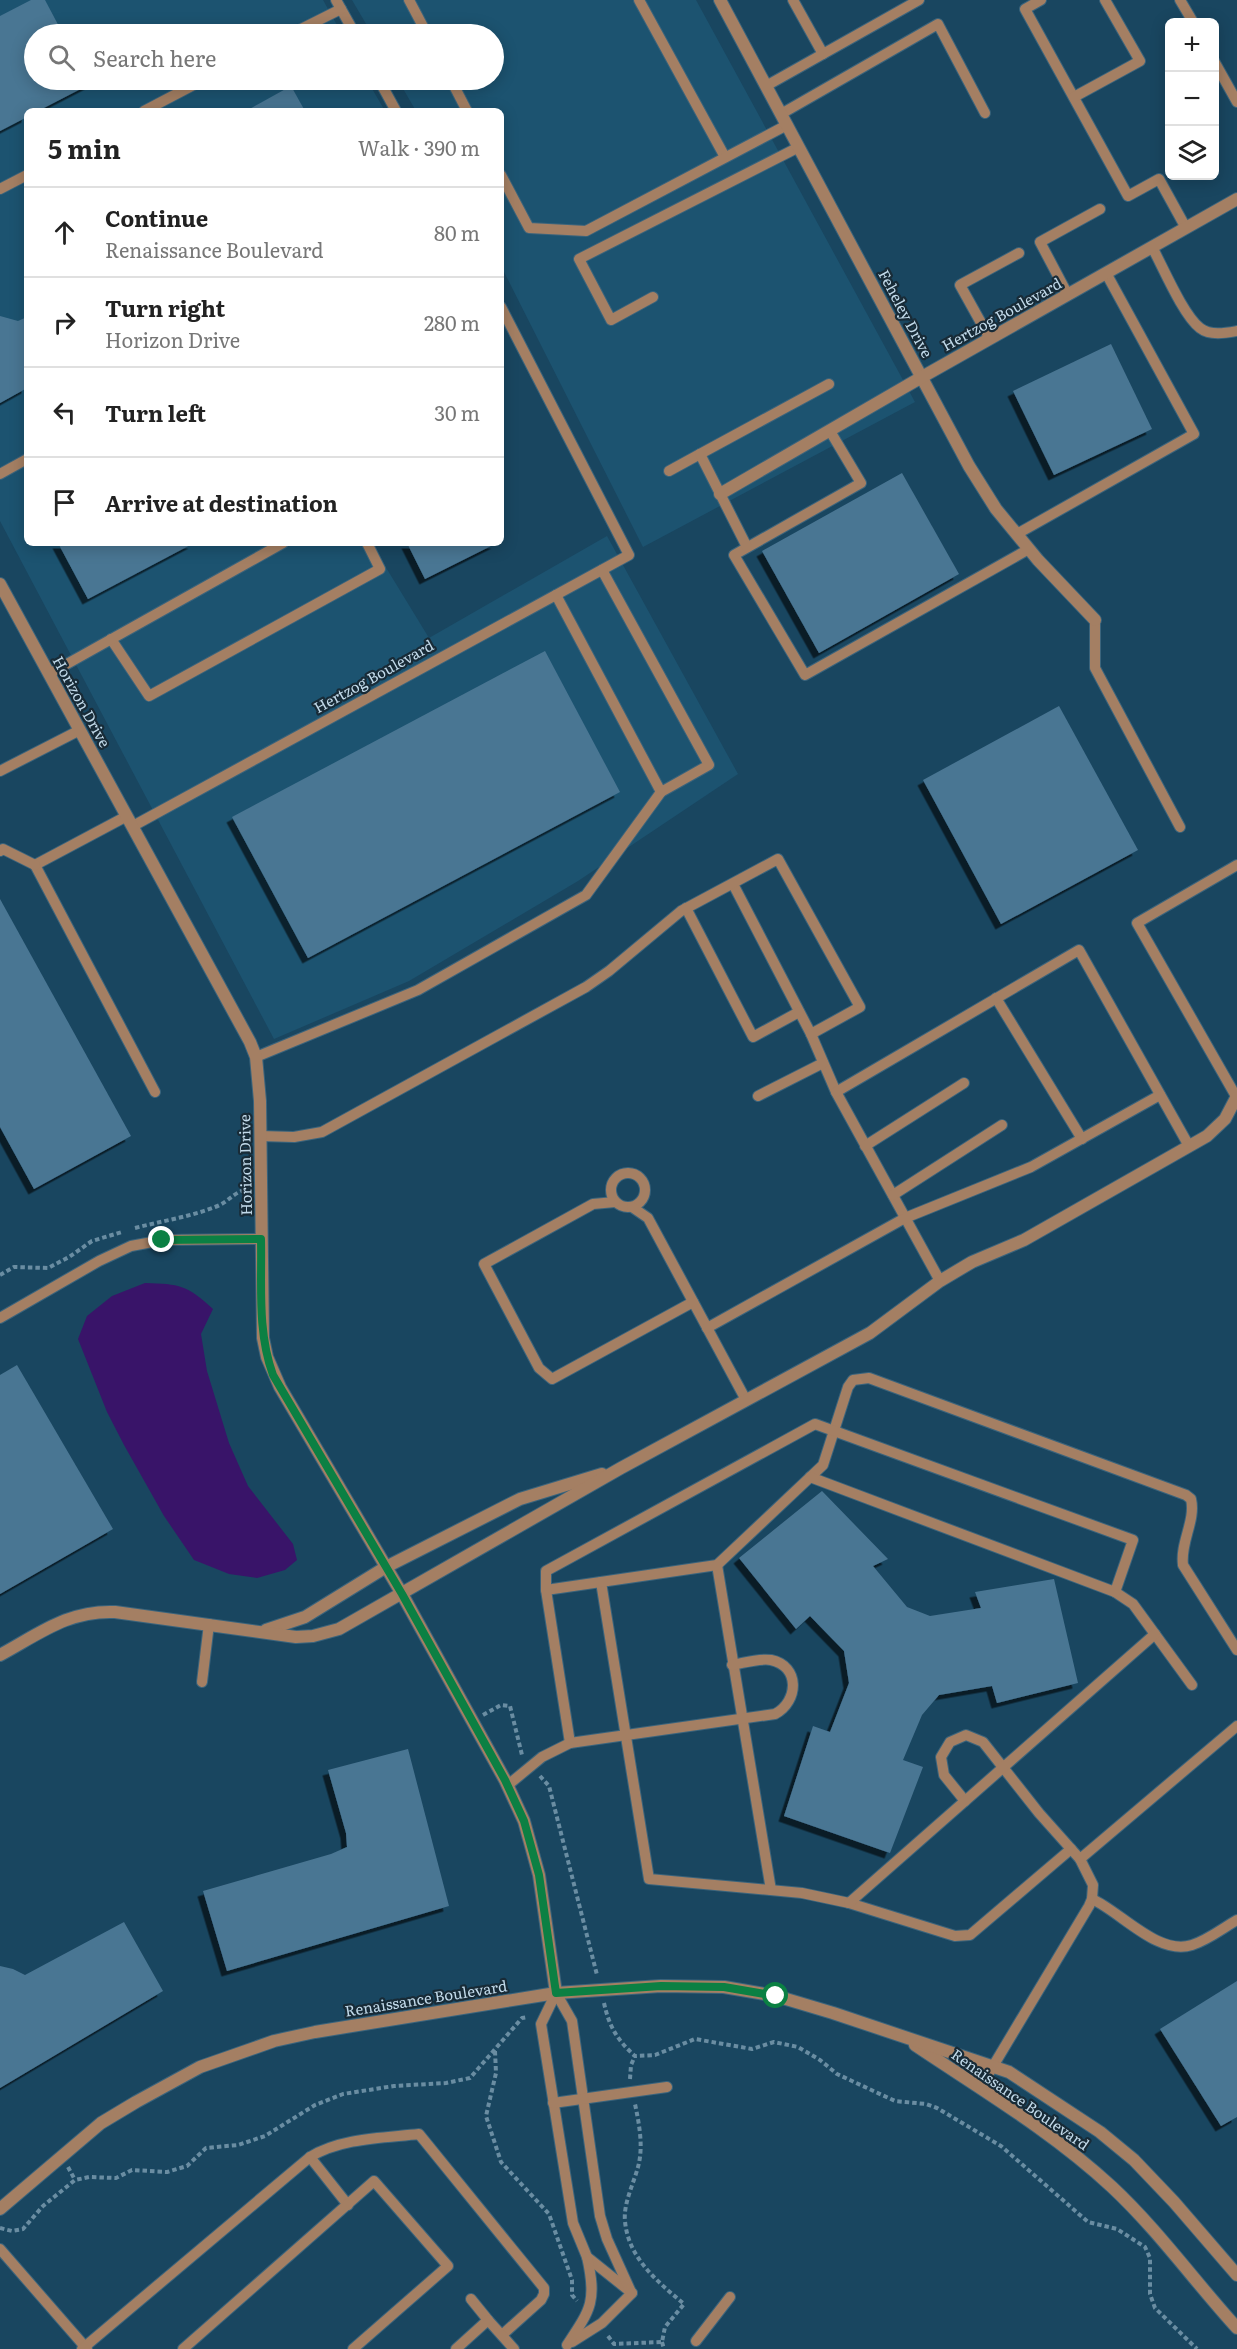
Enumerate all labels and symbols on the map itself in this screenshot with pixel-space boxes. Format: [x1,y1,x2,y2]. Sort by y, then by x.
street label: Feheley Drive [873,265,939,362]
street label: Hertzog Boulevard [937,271,1065,356]
street label: Hertzog Boulevard [309,633,437,718]
street label: Horizon Drive [48,651,117,751]
street label: Horizon Drive [232,1114,257,1216]
route end [148,1226,174,1252]
street label: Renaissance Boulevard [343,1973,509,2022]
route start [762,1982,788,2008]
street label: Renaissance Boulevard [947,2042,1095,2155]

